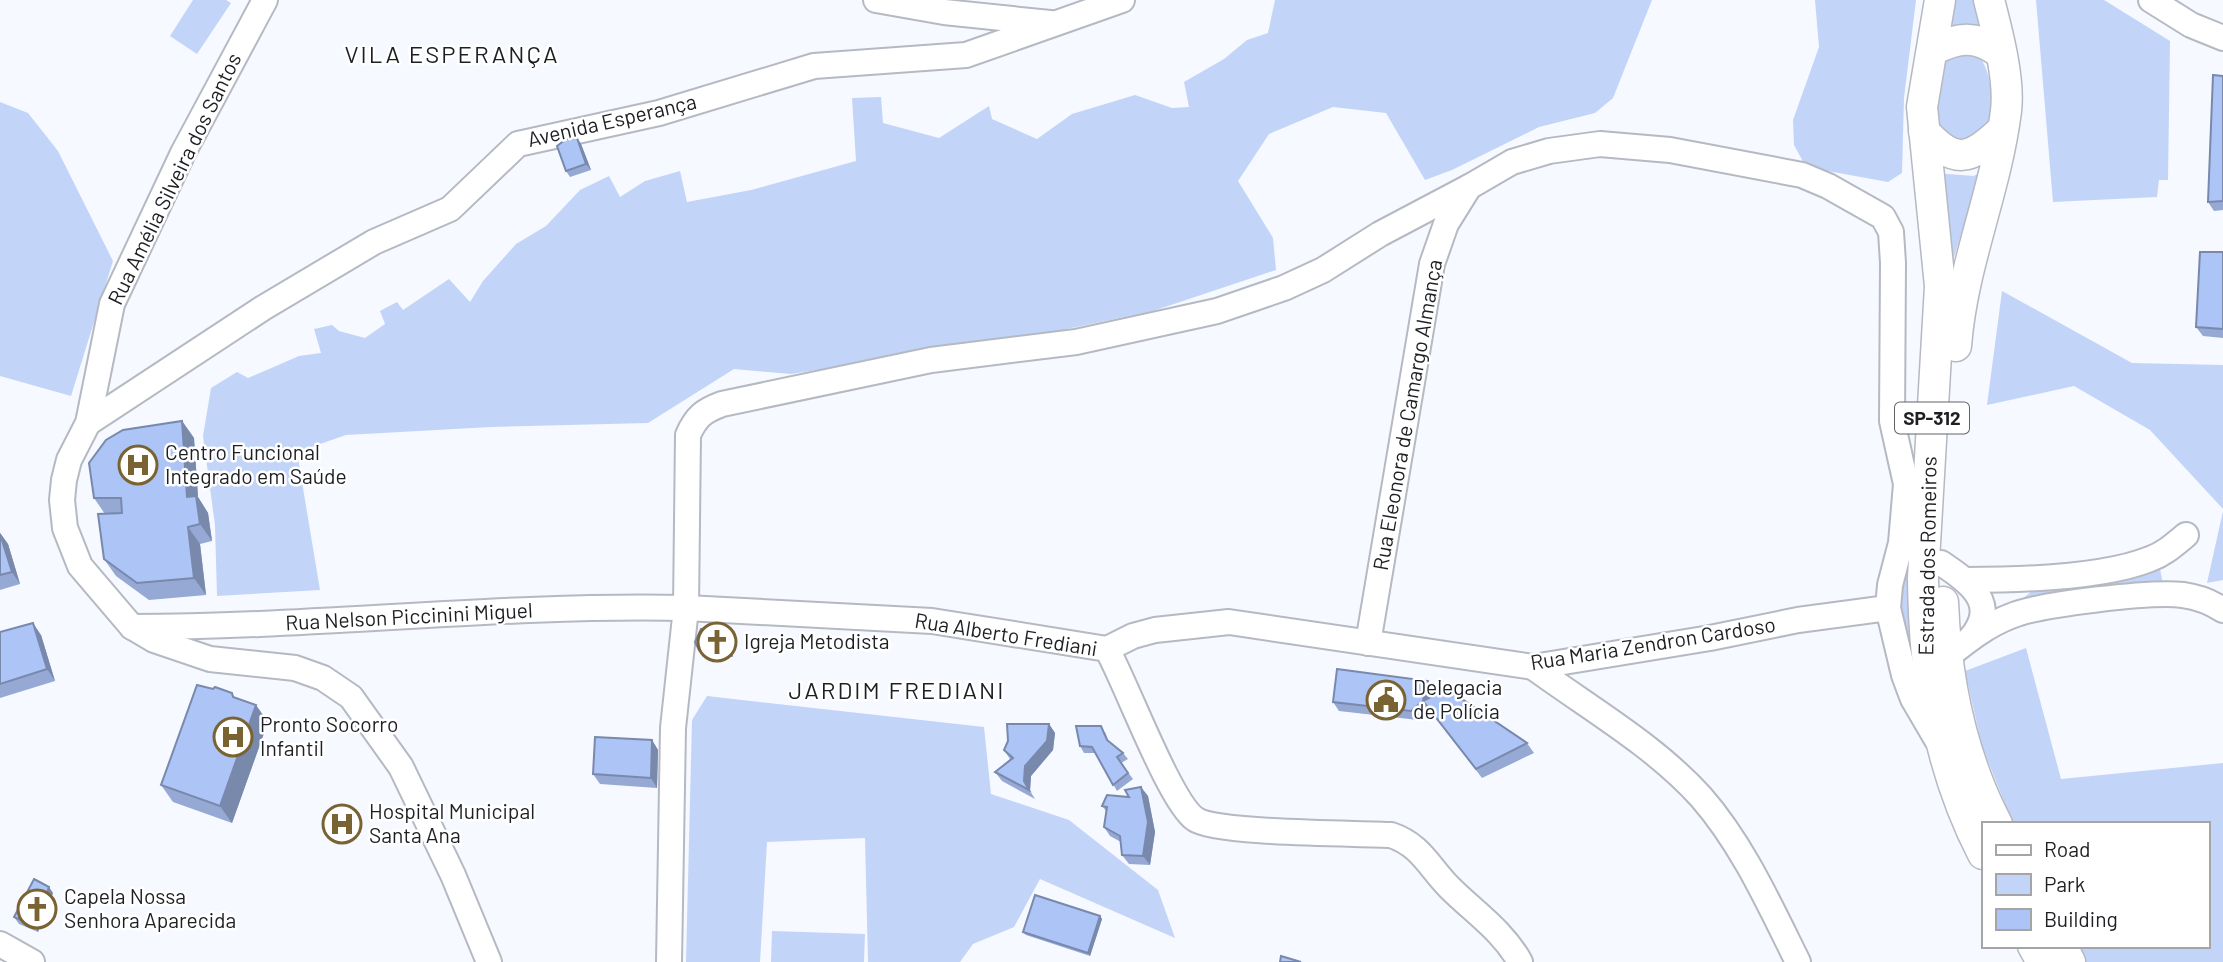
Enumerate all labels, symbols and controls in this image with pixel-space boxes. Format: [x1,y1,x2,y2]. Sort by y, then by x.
district label: VILA ESPERANÇA [344,39,560,68]
street label: Rua Amélia Silveira dos Santos [102,48,246,308]
street label: Avenida Esperança [525,88,699,151]
street label: Rua Eleonora de Camargo Almança [1367,257,1446,572]
road number: SP-312 [1895,402,1969,434]
place label: Centro Funcional Integrado em Saúde [165,439,347,488]
hospital icon: Centro Funcional Integrado em Saúde [117,444,159,486]
street label: Estrada dos Romeiros [1912,456,1941,656]
street label: Rua Nelson Piccinini Miguel [285,597,533,634]
street label: Rua Alberto Frediani [913,607,1099,660]
street label: Rua Maria Zendron Cardoso [1528,611,1777,674]
church icon: Igreja Metodista [696,621,738,663]
place label: Igreja Metodista [744,628,890,653]
place label: Delegacia de Polícia [1413,674,1502,723]
district label: JARDIM FREDIANI [789,675,1005,704]
public building icon: Delegacia de Polícia [1365,679,1407,721]
place label: Pronto Socorro Infantil [260,711,398,760]
hospital icon: Pronto Socorro Infantil [212,716,254,758]
place label: Hospital Municipal Santa Ana [369,798,535,847]
hospital icon: Hospital Municipal Santa Ana [321,803,363,845]
legend [1982,822,2209,948]
text: Road [2044,836,2090,861]
text: Park [2044,871,2085,896]
place label: Capela Nossa Senhora Aparecida [64,883,236,932]
church icon: Capela Nossa Senhora Aparecida [16,888,58,930]
text: Building [2044,906,2118,931]

